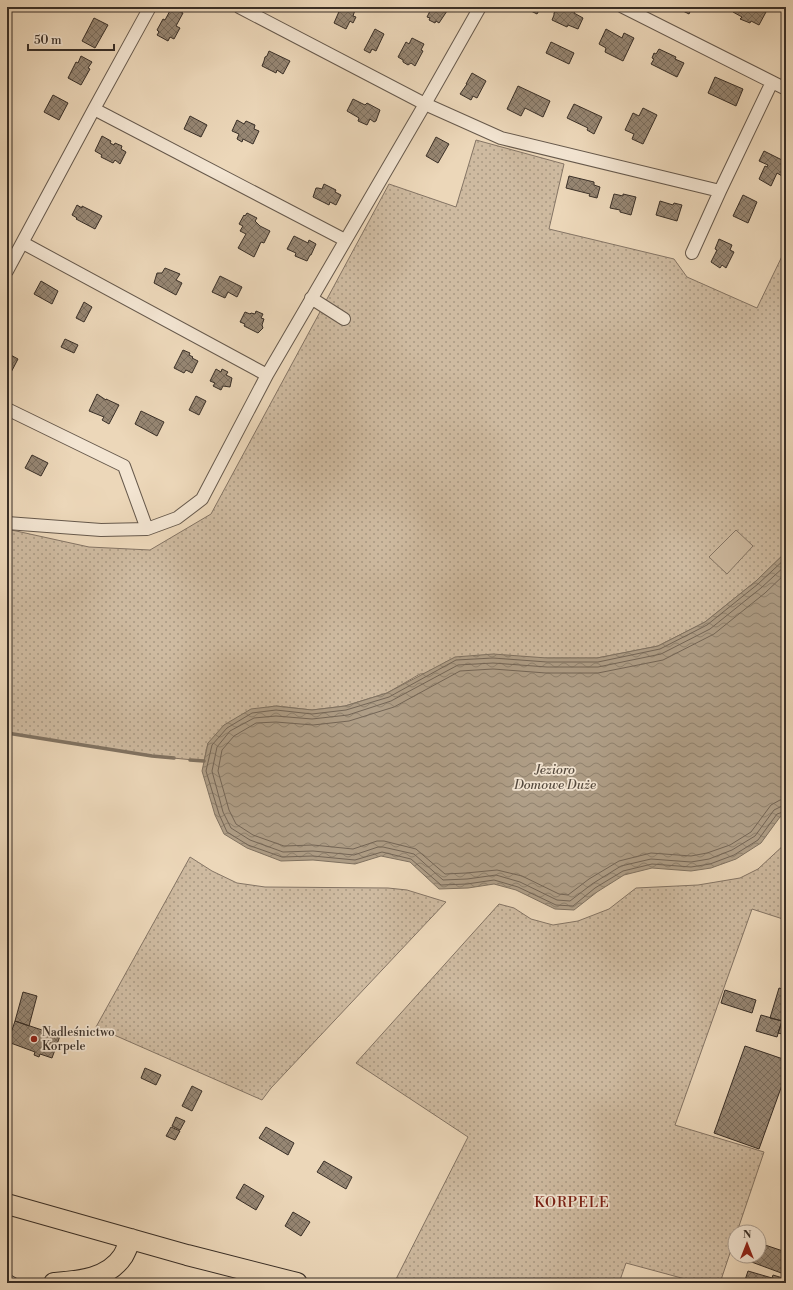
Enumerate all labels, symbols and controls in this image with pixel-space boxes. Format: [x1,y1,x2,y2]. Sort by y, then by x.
scale bar [28,26,114,52]
text: 50 m [34,33,62,48]
water label: Jezioro Domowe Duże [513,762,596,793]
place label: Nadleśnictwo Korpele [42,1025,115,1054]
marker: Nadleśnictwo Korpele [29,1034,39,1044]
district label: KORPELE [534,1194,610,1212]
north arrow [727,1224,767,1264]
text: N [743,1228,752,1242]

